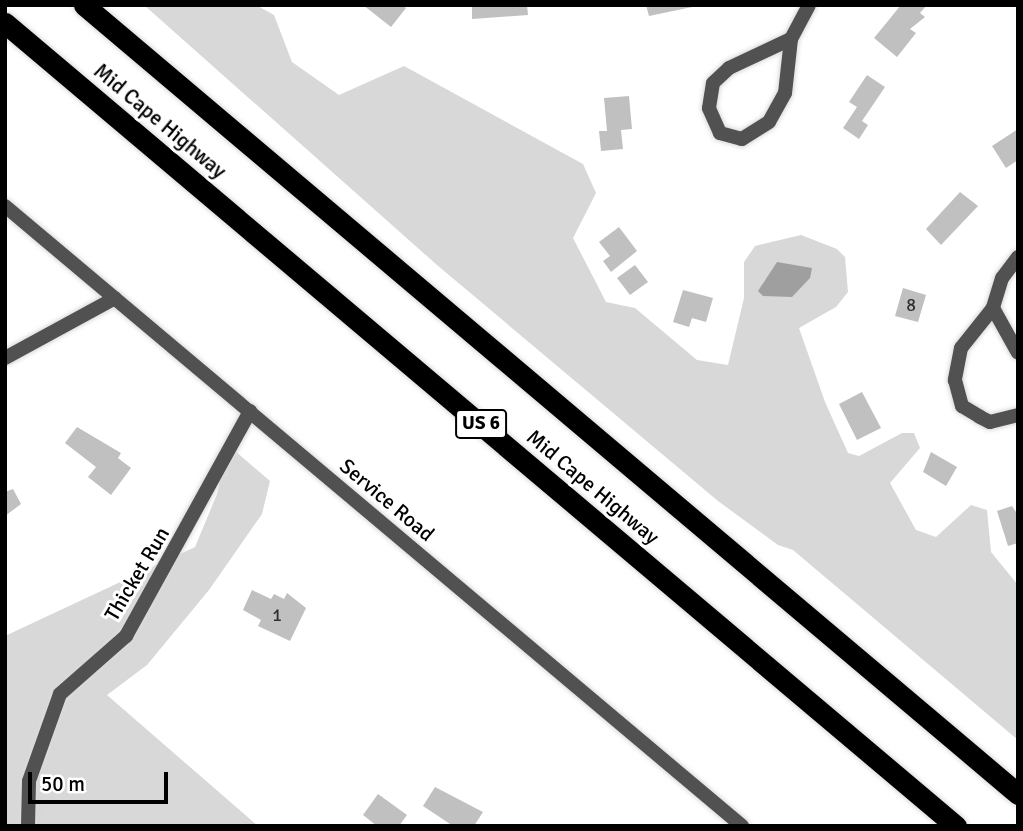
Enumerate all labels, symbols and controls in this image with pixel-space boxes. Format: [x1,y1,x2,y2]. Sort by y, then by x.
street label: Mid Cape Highway [89,58,231,184]
house number: 8 [906,294,916,316]
road number: US 6 [455,408,507,440]
street label: Mid Cape Highway [522,424,664,550]
street label: Service Road [335,453,439,547]
street label: Thicket Run [99,522,175,626]
house number: 1 [272,604,282,626]
scale bar [32,758,172,802]
text: 50 m [41,771,85,797]

